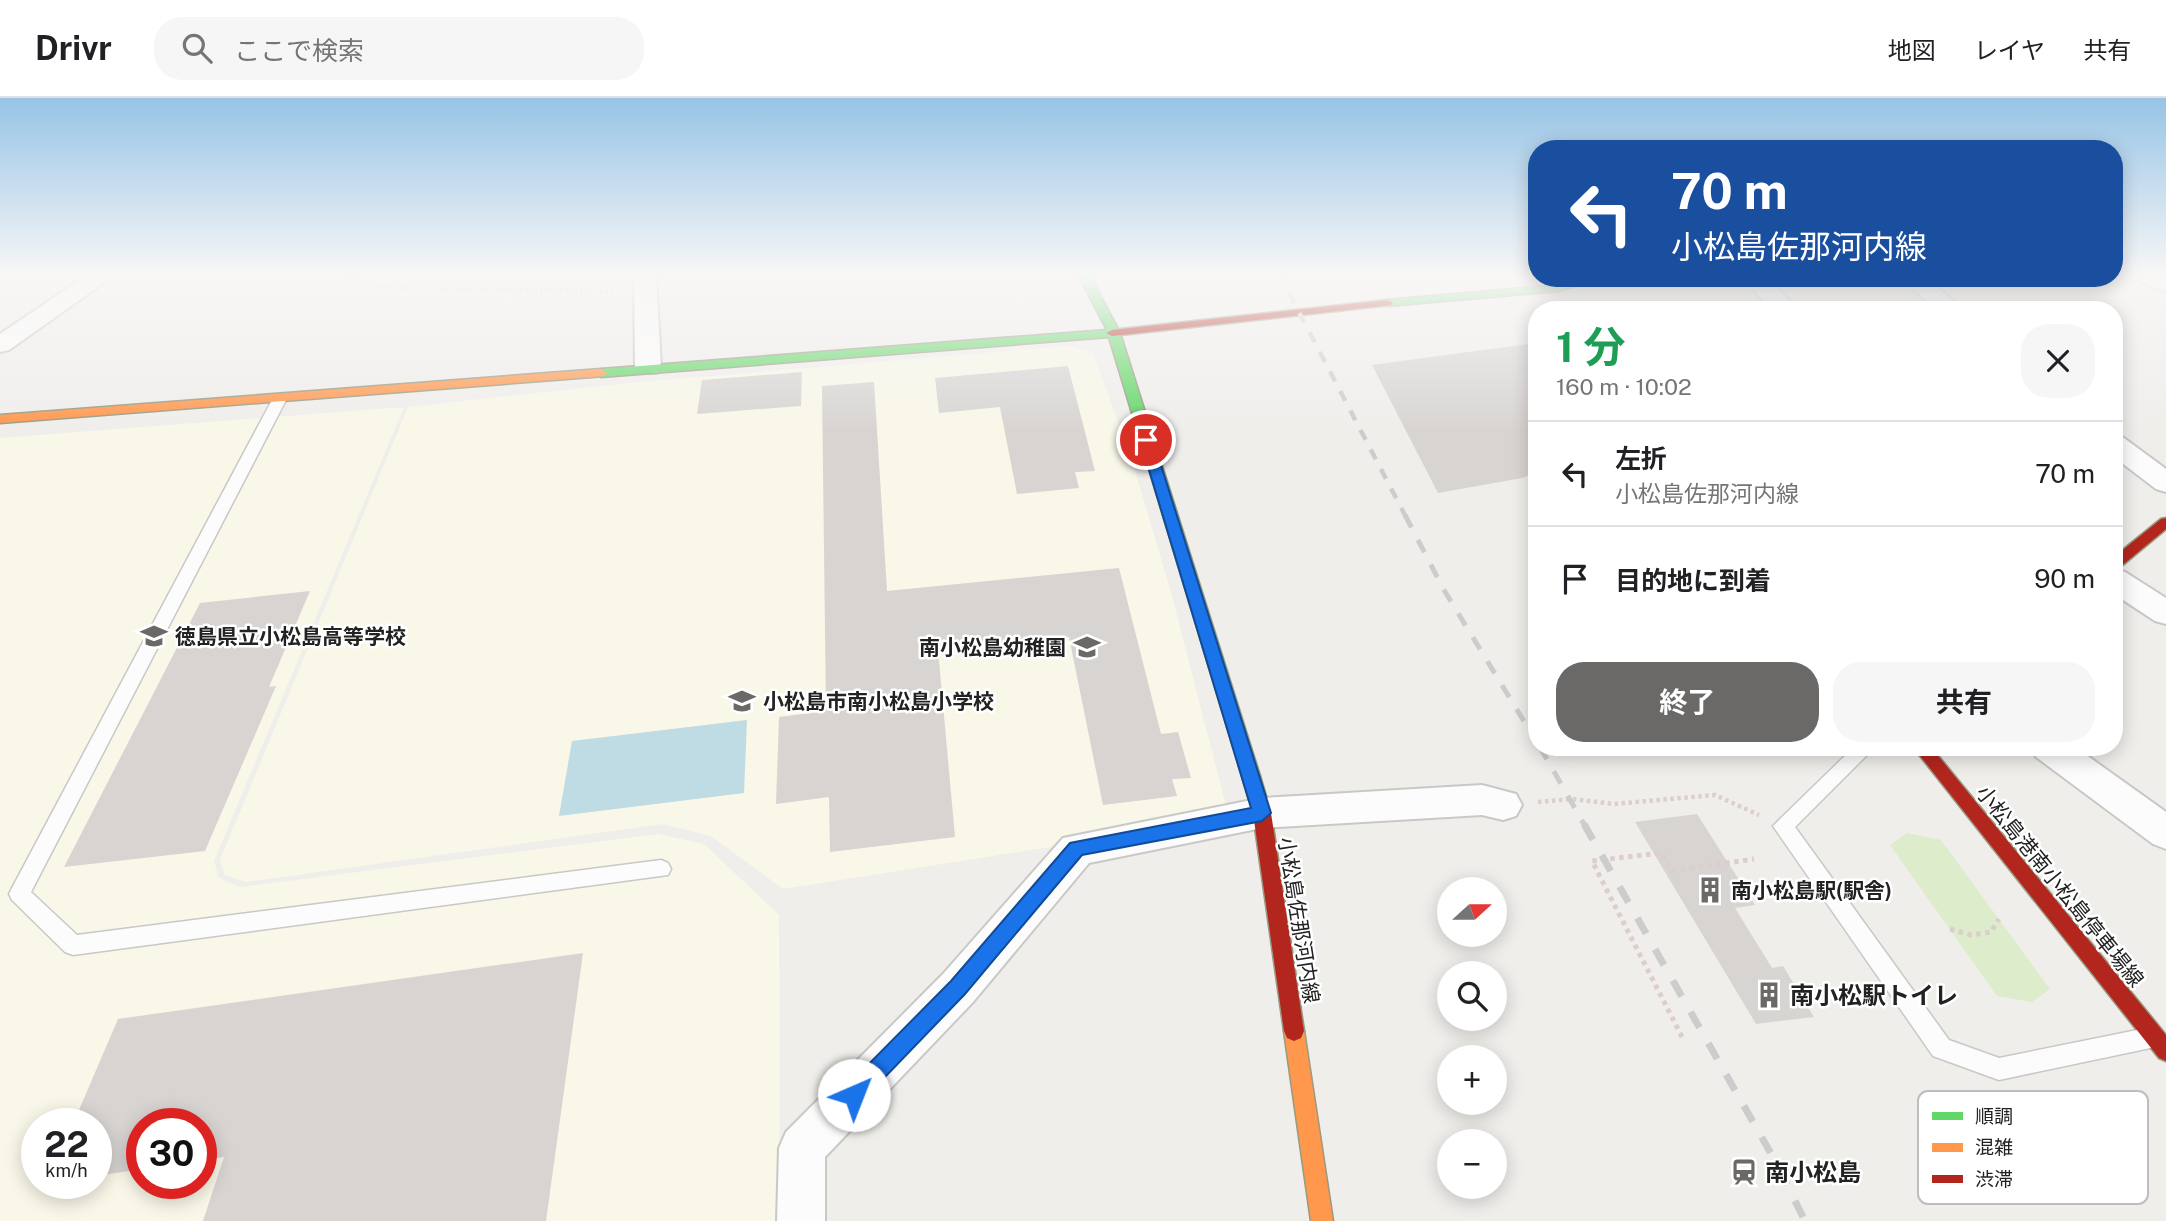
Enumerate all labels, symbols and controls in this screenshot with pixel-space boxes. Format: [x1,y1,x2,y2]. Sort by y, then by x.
search box [154,17,644,80]
text: Drivr [35,29,112,67]
icon: search [178,29,216,67]
text: ここで検索 [234,35,364,66]
text: 地図 [1888,36,1936,64]
text: レイヤ [1974,36,2045,64]
text: 共有 [2083,36,2131,64]
text: 70 m [1671,162,1788,220]
icon: left [1556,168,1647,259]
text: 小松島佐那河内線 [1671,228,1927,265]
text: 1 分 [1556,322,1625,371]
button: close [2021,324,2095,398]
text: 160 m · 10:02 [1556,373,1692,400]
pin [1116,410,1176,470]
icon: arrive [1127,421,1165,459]
text: 左折 [1615,443,1667,474]
icon: left [1556,455,1594,493]
text: 70 m [2035,458,2095,489]
text: 小松島佐那河内線 [1615,480,1799,507]
icon: arrive [1556,560,1594,598]
text: 90 m [2034,563,2095,594]
text: 目的地に到着 [1615,565,1771,596]
school or university icon: 徳島県立小松島高等学校 [139,621,169,651]
place label: 徳島県立小松島高等学校 [175,624,406,649]
school or university icon: 南小松島幼稚園 [1072,632,1102,662]
place label: 南小松島幼稚園 [919,635,1066,660]
button: 終了 [1556,662,1819,742]
button: 共有 [1833,662,2095,742]
school or university icon: 小松島市南小松島小学校 [727,686,757,716]
place label: 小松島市南小松島小学校 [763,689,994,714]
street label: 小松島港南小松島停車場線 [1971,780,2149,992]
street label: 小松島佐那河内線 [1274,835,1324,1005]
building icon: 南小松島駅(駅舎) [1695,875,1725,905]
north arrow [1437,877,1507,947]
map controls [1437,877,1507,1199]
place label: 南小松島駅(駅舎) [1731,878,1892,903]
button: search [1437,961,1507,1031]
building icon: 南小松駅トイレ [1754,980,1784,1010]
place label: 南小松駅トイレ [1790,981,1958,1009]
button: + [1437,1045,1507,1115]
position arrow [817,1058,891,1132]
legend [1918,1091,2148,1204]
text: 順調 [1975,1105,2013,1127]
speed limit sign: 30 [126,1108,217,1199]
text: 22 [44,1124,89,1165]
button: − [1437,1129,1507,1199]
text: 混雑 [1975,1136,2013,1158]
station icon: 南小松島 [1729,1157,1759,1187]
place label: 南小松島 [1765,1158,1861,1186]
text: km/h [45,1160,88,1181]
text: 渋滞 [1975,1168,2013,1190]

